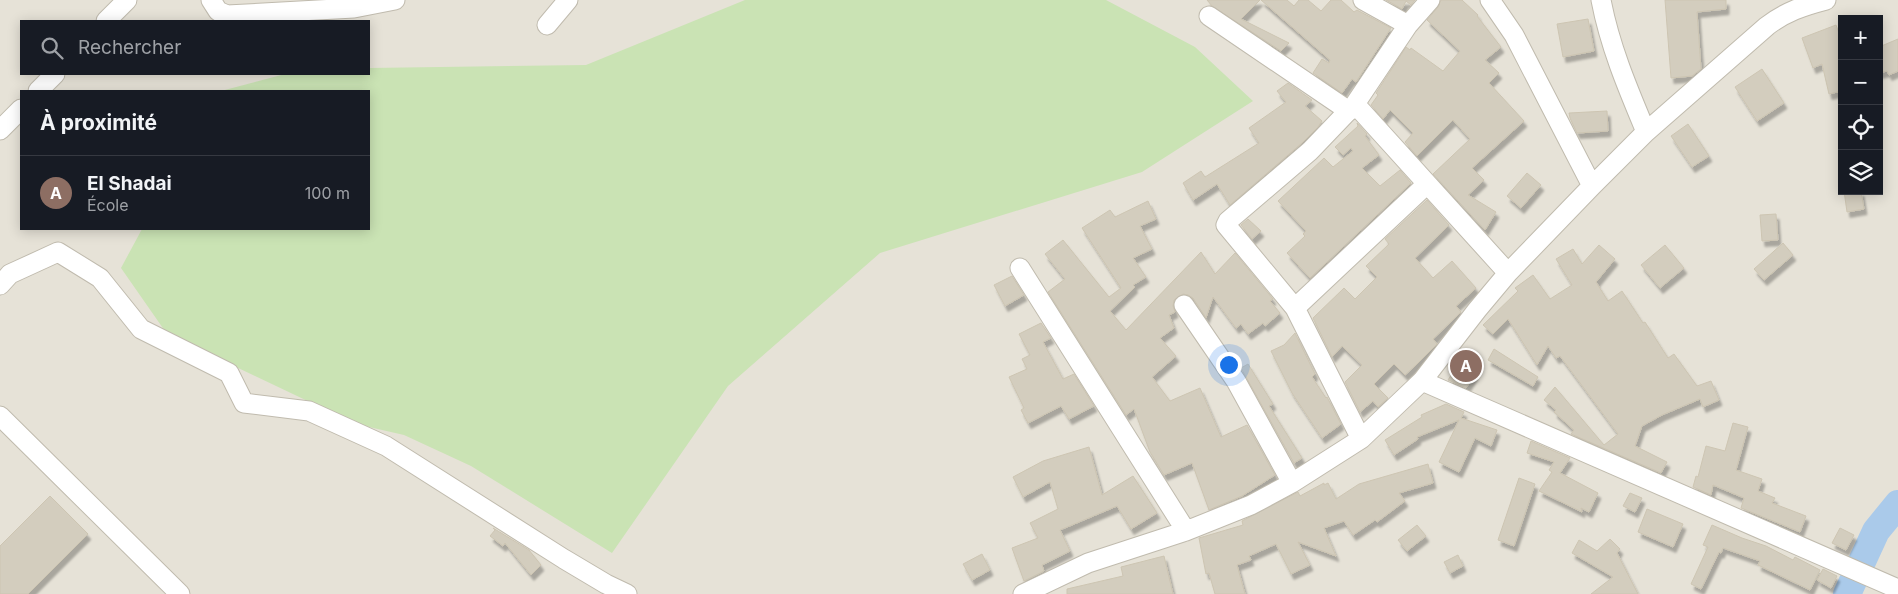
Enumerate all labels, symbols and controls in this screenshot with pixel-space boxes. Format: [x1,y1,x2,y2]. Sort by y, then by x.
map controls [1838,15,1883,195]
button: + [1838,15,1883,60]
search box [20,20,370,75]
icon: search [38,34,66,62]
text: Rechercher [78,36,181,59]
button: − [1838,60,1883,105]
button: locate [1838,105,1883,150]
text: À proximité [40,110,157,135]
button: layers [1838,150,1883,195]
text: El Shadai [87,172,172,195]
text: A [50,183,62,203]
text: 100 m [305,183,350,203]
text: École [87,195,129,215]
pin: A [1450,347,1482,385]
your location [1216,352,1242,378]

